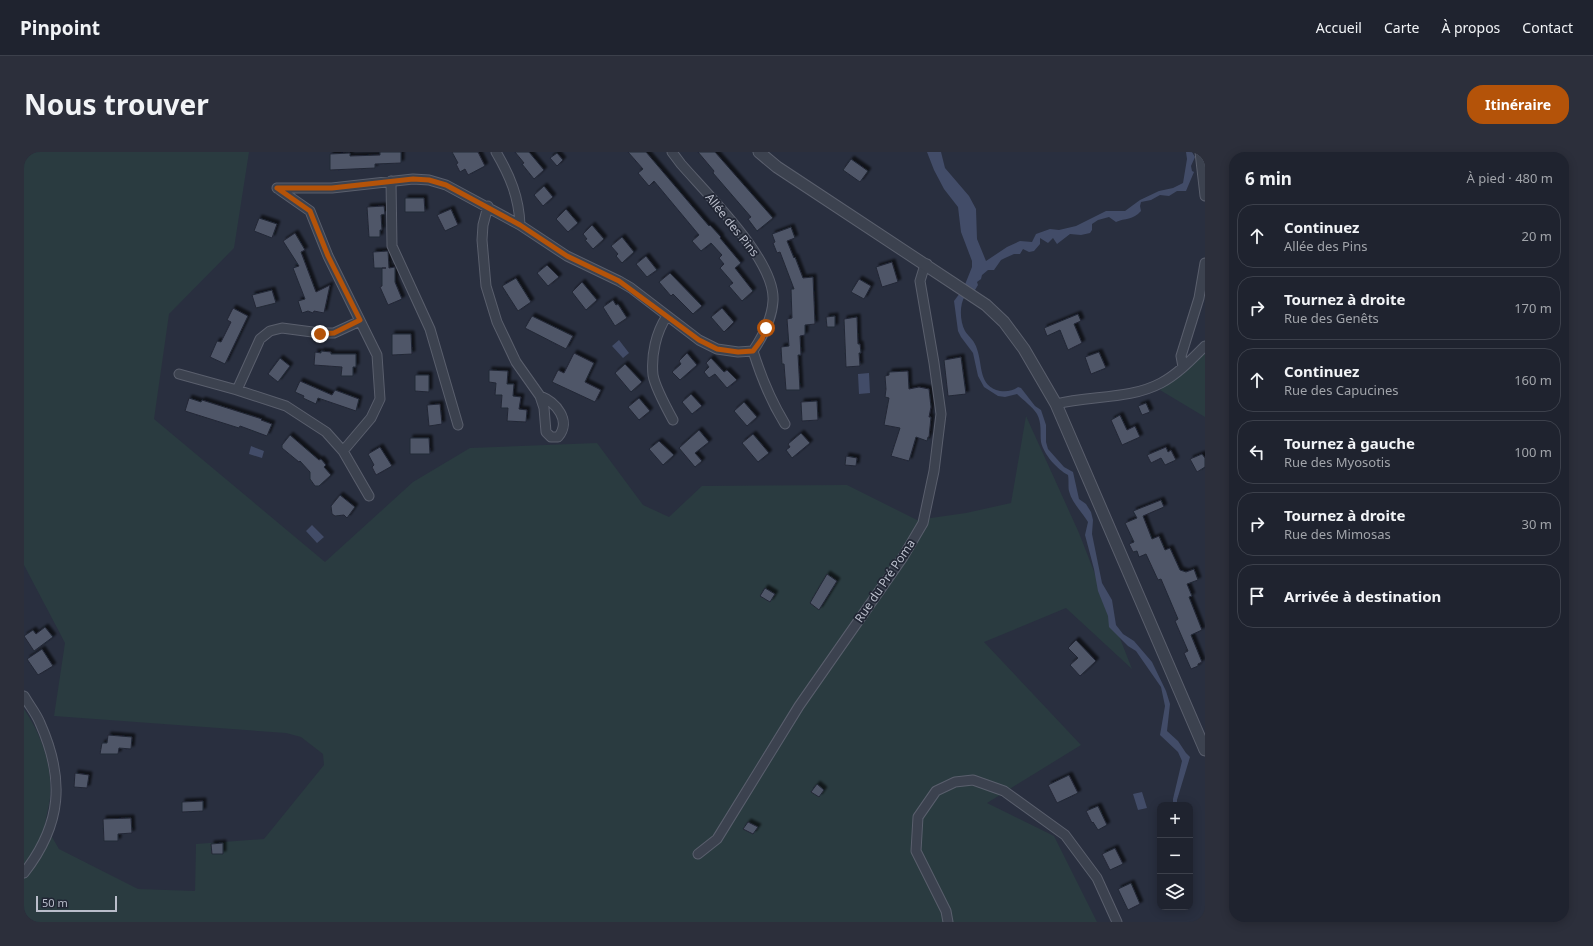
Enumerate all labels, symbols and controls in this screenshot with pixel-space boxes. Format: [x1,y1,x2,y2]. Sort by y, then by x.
text: Pinpoint [20,15,100,41]
text: Accueil [1316,18,1362,37]
text: Carte [1384,18,1419,37]
text: À propos [1441,18,1500,37]
text: Contact [1522,18,1573,37]
text: Nous trouver [24,85,209,123]
button: Itinéraire [1467,85,1569,124]
text: 6 min [1245,167,1292,190]
text: À pied · 480 m [1467,169,1553,187]
street label: Allée des Pins [702,189,763,260]
text: Continuez [1284,217,1359,237]
icon: ahead [1246,225,1268,247]
text: 20 m [1522,227,1552,245]
text: Allée des Pins [1284,237,1367,255]
text: Tournez à droite [1284,289,1405,309]
icon: right [1246,297,1268,319]
text: 170 m [1514,299,1552,317]
text: Rue des Genêts [1284,309,1379,327]
route start [757,319,775,337]
route end [311,325,329,343]
text: Continuez [1284,361,1359,381]
icon: ahead [1246,369,1268,391]
text: 160 m [1514,371,1552,389]
text: Rue des Capucines [1284,381,1399,399]
text: Tournez à gauche [1284,433,1415,453]
icon: left [1246,441,1268,463]
text: 100 m [1514,443,1552,461]
text: Rue des Myosotis [1284,453,1390,471]
text: Tournez à droite [1284,505,1405,525]
icon: right [1246,513,1268,535]
text: 30 m [1522,515,1552,533]
text: Rue des Mimosas [1284,525,1391,543]
street label: Rue du Pré Poma [850,536,919,626]
icon: arrive [1246,585,1268,607]
text: Arrivée à destination [1284,586,1441,606]
map controls [1157,802,1193,910]
button: + [1157,802,1193,838]
button: − [1157,838,1193,874]
button: layers [1157,874,1193,910]
scale bar [36,894,117,913]
text: 50 m [42,895,68,910]

